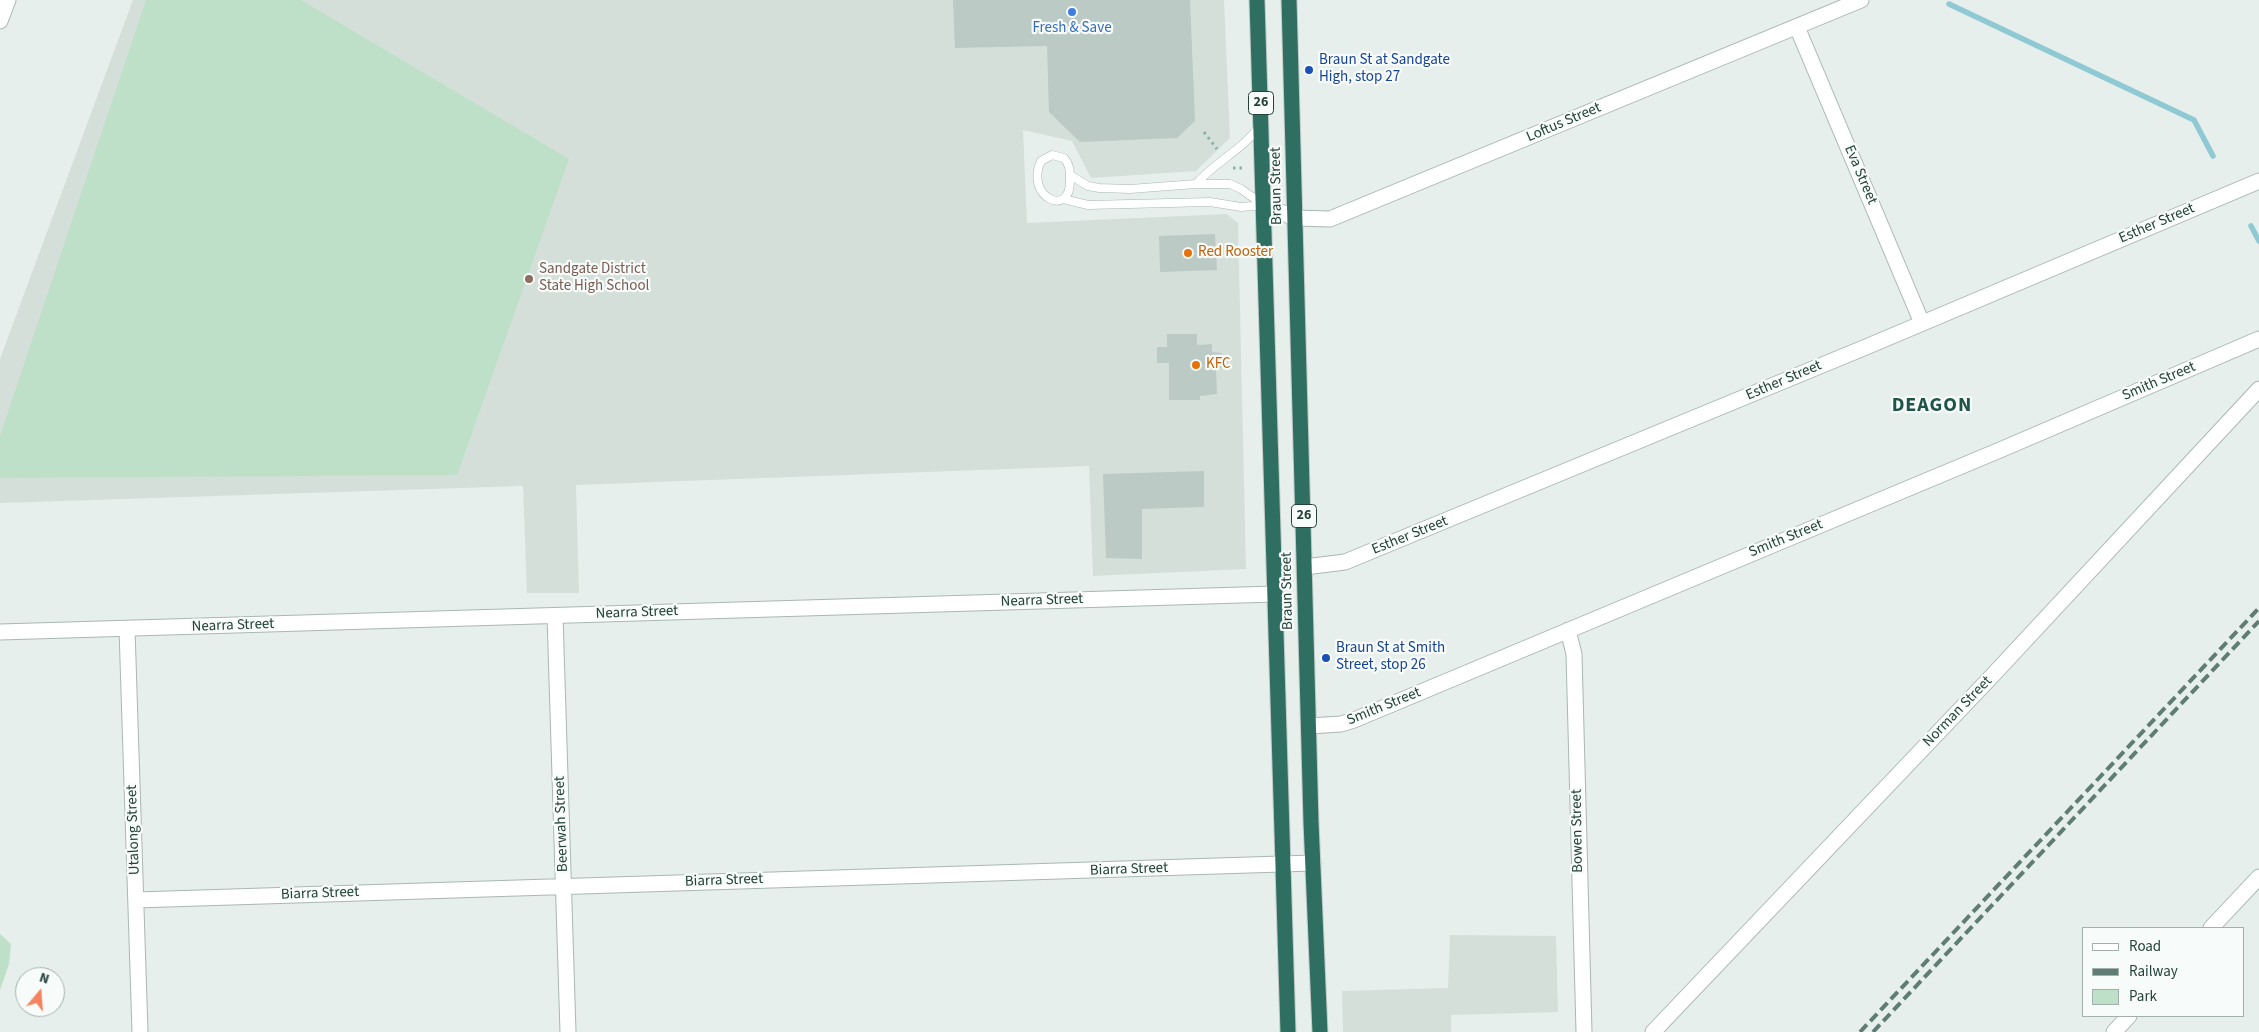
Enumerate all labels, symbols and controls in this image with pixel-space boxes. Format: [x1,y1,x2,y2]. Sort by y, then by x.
marker: Fresh & Save [1066,6,1078,18]
place label: Fresh & Save [1032,20,1112,38]
place label: Braun St at Sandgate High, stop 27 [1319,52,1450,87]
marker: Braun St at Sandgate High, stop 27 [1303,64,1315,76]
road number: 26 [1248,92,1274,115]
street label: Loftus Street [1524,99,1604,147]
street label: Eva Street [1839,143,1881,207]
street label: Braun Street [1267,147,1287,225]
street label: Esther Street [2117,200,2197,248]
place label: Red Rooster [1198,244,1273,262]
marker: Red Rooster [1182,247,1194,259]
place label: Sandgate District State High School [539,261,649,296]
marker: Sandgate District State High School [523,273,535,285]
place label: KFC [1206,356,1231,374]
street label: Esther Street [1744,357,1824,405]
street label: Smith Street [2120,358,2198,406]
marker: KFC [1190,359,1202,371]
district label: DEAGON [1891,395,1973,419]
road number: 26 [1292,504,1316,528]
street label: Esther Street [1369,513,1451,559]
street label: Smith Street [1746,516,1826,562]
street label: Braun Street [1278,552,1298,630]
street label: Nearra Street [1000,591,1084,611]
street label: Nearra Street [595,603,679,623]
street label: Nearra Street [191,616,275,636]
place label: Braun St at Smith Street, stop 26 [1336,640,1445,675]
marker: Braun St at Smith Street, stop 26 [1320,652,1332,664]
street label: Norman Street [1920,673,1996,751]
street label: Smith Street [1344,684,1424,730]
street label: Beerwah Street [551,776,573,872]
street label: Utalong Street [123,785,145,875]
street label: Bowen Street [1568,789,1588,873]
street label: Biarra Street [1090,860,1168,880]
street label: Biarra Street [685,871,763,891]
street label: Biarra Street [281,884,359,904]
legend [2082,927,2244,1017]
text: Road [2129,936,2161,957]
text: Railway [2129,961,2178,982]
north arrow [15,967,65,1017]
text: N [37,968,52,990]
text: Park [2129,986,2157,1007]

